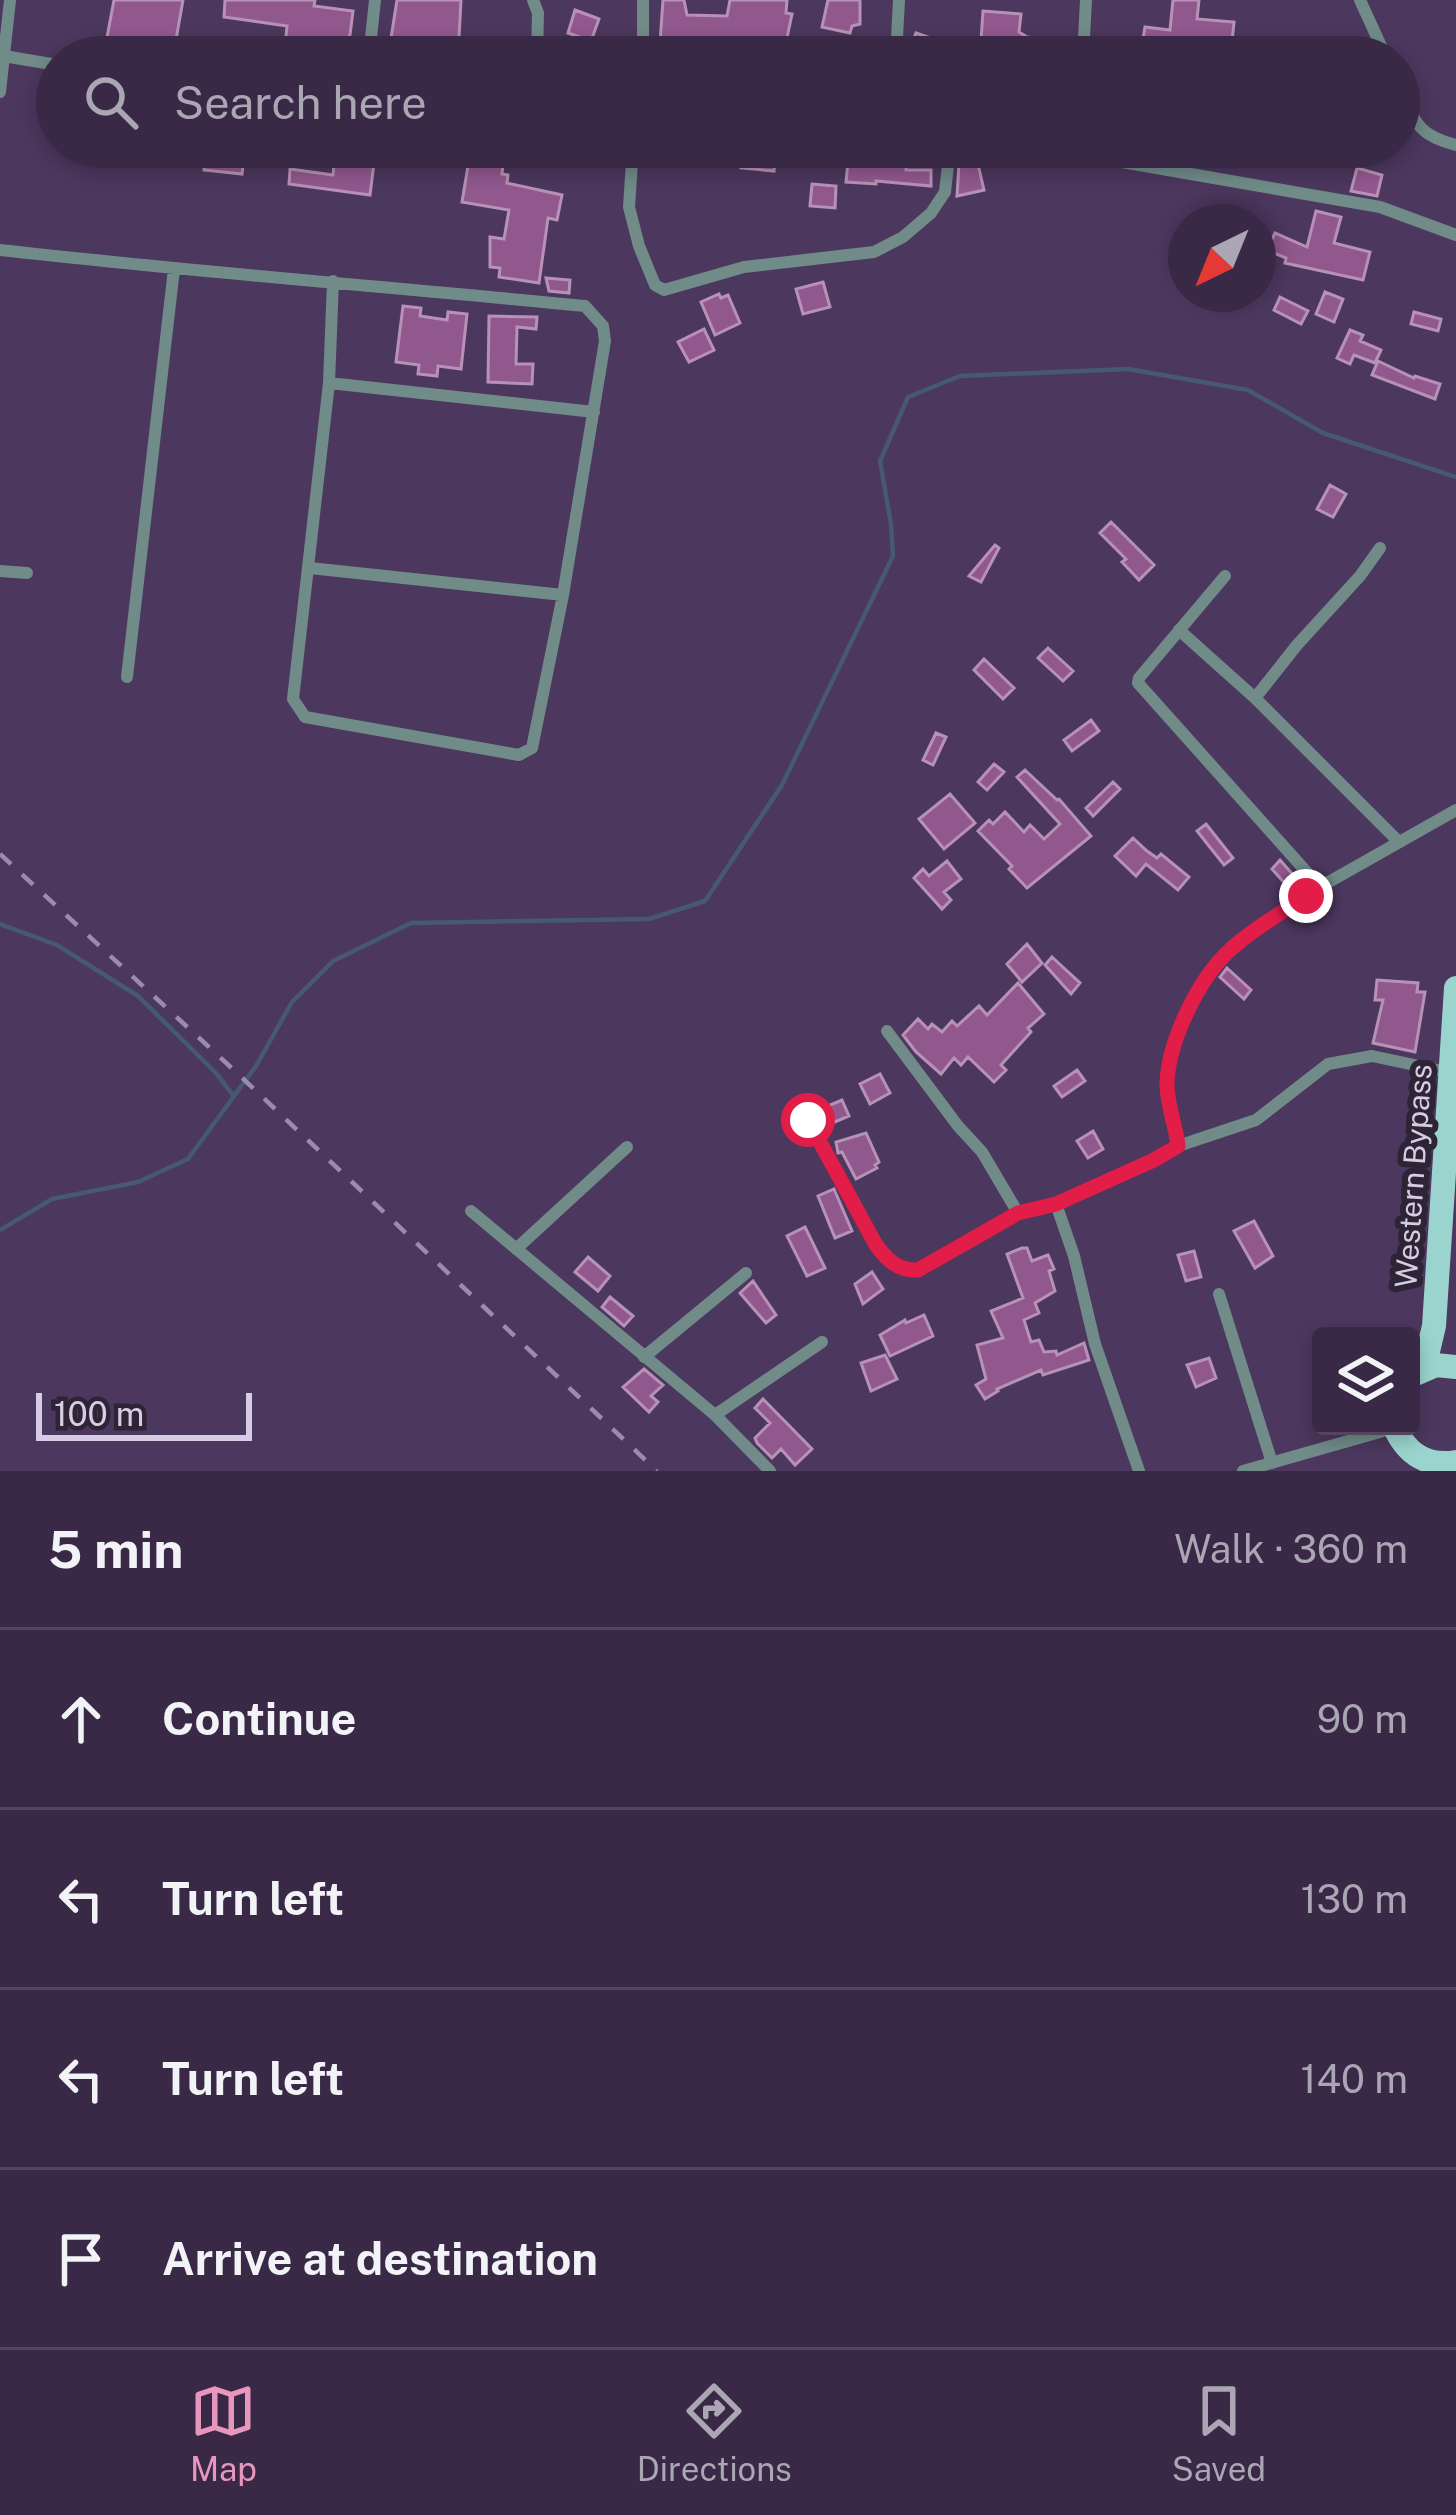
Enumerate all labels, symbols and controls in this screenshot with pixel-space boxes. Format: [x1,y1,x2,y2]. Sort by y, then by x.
search box [36,36,1420,168]
icon: search [78,69,144,135]
text: Search here [174,76,427,129]
north arrow [1168,204,1276,312]
route end [1279,869,1333,923]
street label: Western Bypass [1387,1063,1439,1289]
route start [781,1093,835,1147]
map controls [1312,1327,1420,1435]
button: layers [1312,1327,1420,1435]
scale bar [36,1387,252,1440]
text: 100 m [54,1395,144,1433]
text: 5 min [48,1520,184,1579]
text: Walk · 360 m [1174,1526,1408,1572]
icon: ahead [48,1686,114,1752]
text: Continue [162,1692,356,1745]
text: 90 m [1317,1696,1408,1742]
icon: left [48,1866,114,1932]
text: Turn left [162,1872,344,1925]
text: 130 m [1301,1876,1408,1922]
icon: left [48,2046,114,2112]
text: Turn left [162,2052,344,2105]
text: 140 m [1301,2056,1408,2102]
icon: arrive [48,2226,114,2292]
text: Arrive at destination [162,2232,598,2285]
tab: Map [190,2378,257,2488]
tab: Directions [637,2378,792,2488]
tab: Saved [1172,2378,1266,2488]

